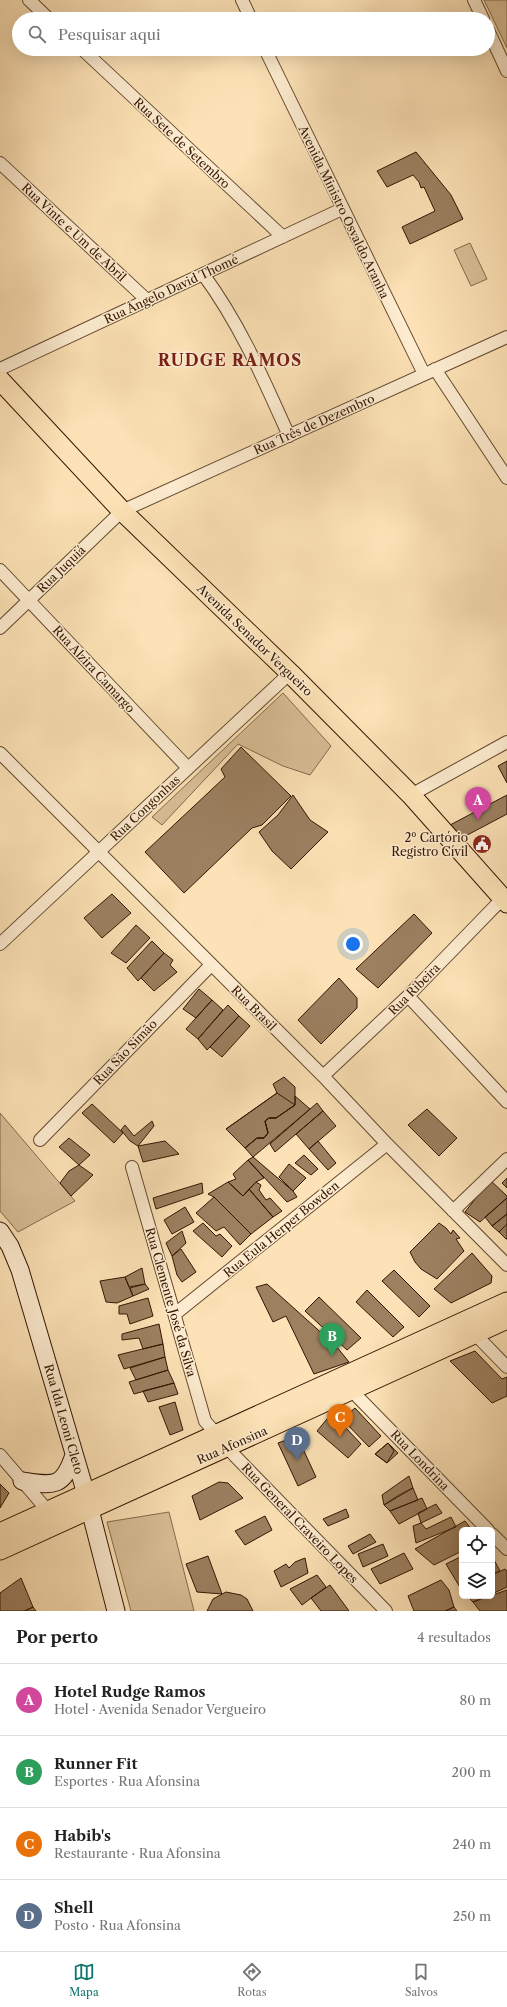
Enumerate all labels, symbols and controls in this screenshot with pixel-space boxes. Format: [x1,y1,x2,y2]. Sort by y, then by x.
search box [12,12,495,56]
icon: search [26,23,48,45]
text: Pesquisar aqui [58,25,161,44]
street label: Rua Sete de Setembro [131,94,233,192]
street label: Avenida Ministro Osvaldo Aranha [295,122,393,302]
street label: Rua Vinte e Um de Abril [19,180,130,285]
street label: Rua Ângelo David Thomé [101,250,241,327]
district label: RUDGE RAMOS [158,350,302,370]
street label: Rua Três de Dezembro [251,391,377,457]
street label: Rua Juquiá [34,542,89,596]
street label: Avenida Senador Vergueiro [193,580,316,699]
street label: Rua Alzira Camargo [50,622,138,716]
street label: Rua Congonhas [107,772,183,844]
pin: A [465,787,491,820]
place label: 2º Cartório Registro Cívil [391,830,468,859]
public building icon: 2º Cartório Registro Cívil [471,833,493,855]
your location [343,934,363,954]
street label: Rua Ribeira [385,960,443,1018]
street label: Rua Brasil [228,982,280,1034]
street label: Rua São Simão [90,1016,160,1088]
street label: Rua Eula Herper Bowden [220,1177,342,1280]
street label: Rua Clemente José da Silva [142,1226,200,1379]
pin: B [319,1323,345,1356]
street label: Rua Ida Leoni Cleto [41,1362,87,1476]
pin: C [327,1404,353,1437]
street label: Rua Afonsina [194,1422,270,1467]
pin: D [284,1427,310,1460]
street label: Rua Londrina [387,1427,453,1494]
street label: Rua General Craveiro Lopes [239,1460,361,1586]
map controls [459,1527,495,1599]
button: locate [459,1527,495,1563]
button: layers [459,1563,495,1599]
text: Por perto [16,1627,98,1647]
text: 4 resultados [417,1629,491,1645]
text: Hotel Rudge Ramos [54,1682,205,1701]
text: A [24,1692,34,1708]
text: 80 m [459,1692,491,1708]
text: Hotel · Avenida Senador Vergueiro [54,1701,266,1717]
text: Runner Fit [54,1754,137,1773]
text: B [24,1764,34,1780]
text: 200 m [451,1764,491,1780]
text: Esportes · Rua Afonsina [54,1773,200,1789]
text: Habib's [54,1826,111,1845]
text: C [24,1836,34,1852]
text: 240 m [452,1836,491,1852]
text: Restaurante · Rua Afonsina [54,1845,221,1861]
text: Shell [54,1898,93,1917]
text: D [23,1908,35,1924]
text: 250 m [453,1908,491,1924]
text: Posto · Rua Afonsina [54,1917,181,1933]
tab: Mapa [69,1961,99,1999]
tab: Rotas [237,1961,266,1999]
tab: Salvos [405,1961,438,1999]

